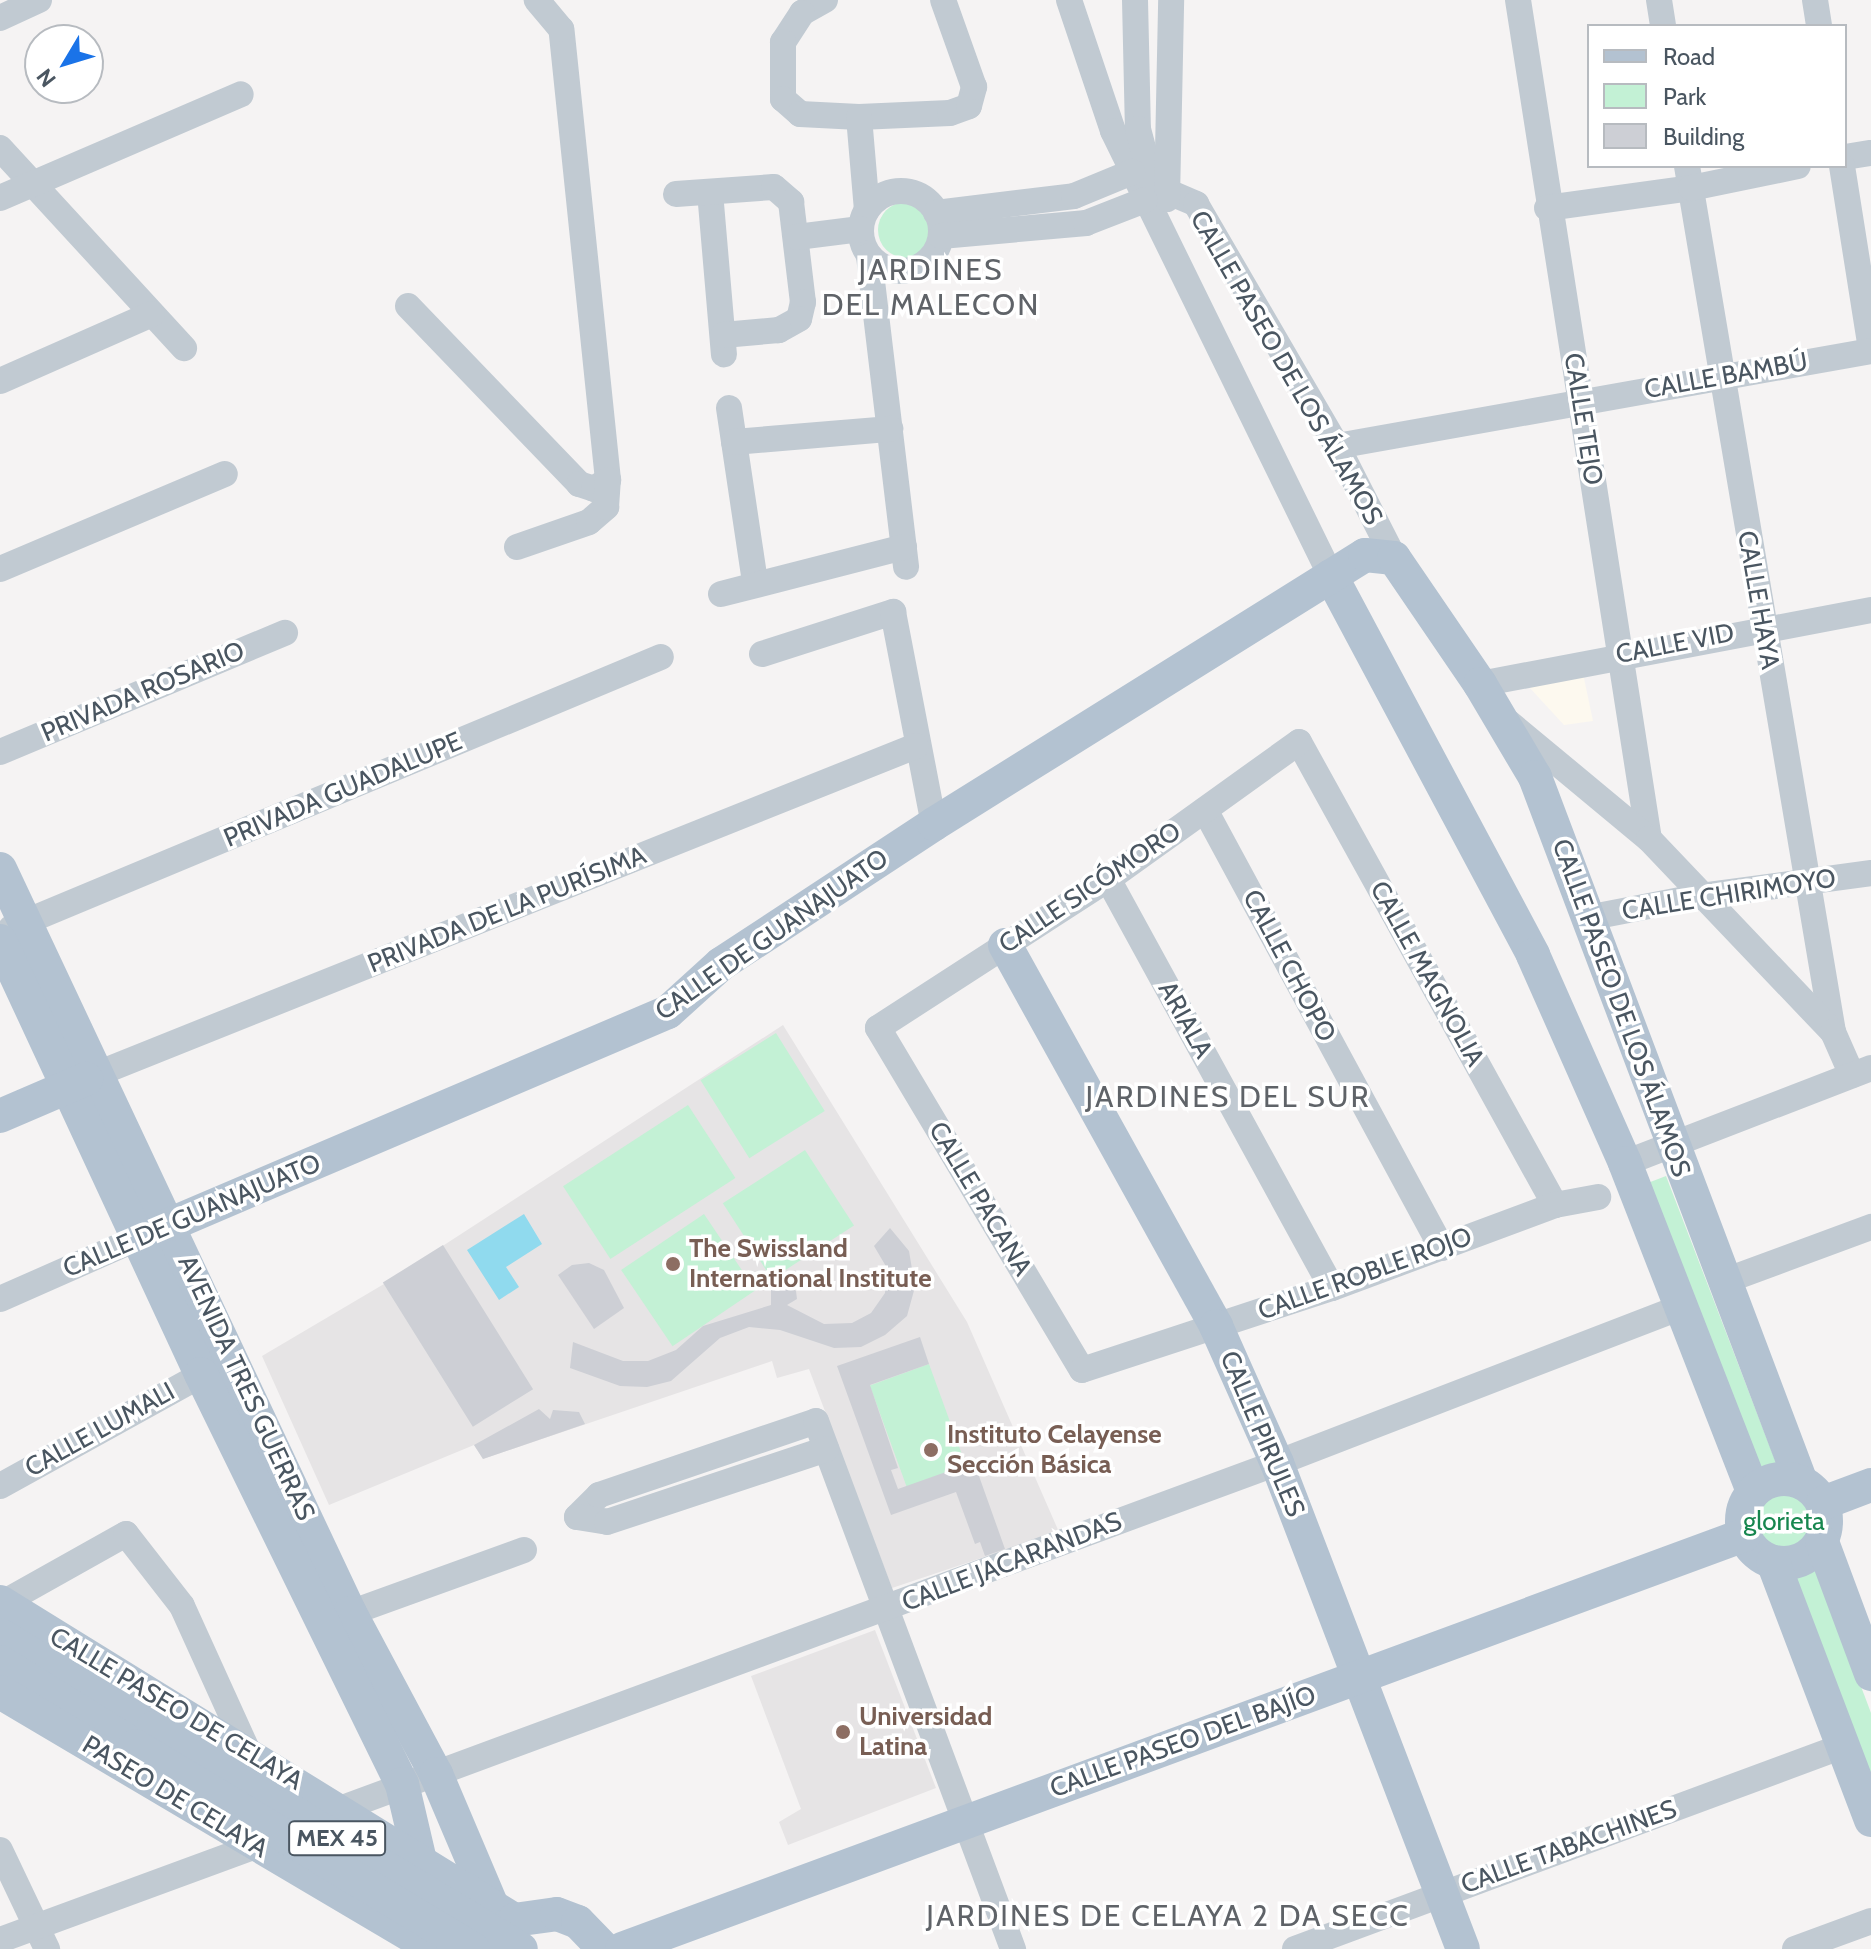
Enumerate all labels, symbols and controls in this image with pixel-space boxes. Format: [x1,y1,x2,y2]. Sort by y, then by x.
north arrow [24,24,104,104]
legend [1587,24,1847,168]
text: Road [1663,42,1715,71]
text: N [31,63,62,92]
text: Park [1663,82,1706,111]
text: Building [1663,122,1744,151]
street label: CALLE PASEO DE LOS ÁLAMOS [1183,206,1389,530]
district label: JARDINES DEL MALECON [822,252,1040,322]
street label: CALLE BAMBÚ [1642,346,1810,406]
street label: CALLE TEJO [1557,351,1609,487]
street label: CALLE HAYA [1730,528,1786,672]
street label: CALLE VID [1613,617,1737,671]
street label: PRIVADA ROSARIO [37,635,249,749]
street label: PRIVADA GUADALUPE [219,726,467,854]
street label: CALLE SICÓMORO [993,816,1187,960]
street label: CALLE PASEO DE LOS ÁLAMOS [1545,835,1697,1181]
street label: PRIVADA DE LA PURÍSIMA [363,840,651,980]
street label: CALLE DE GUANAJUATO [650,843,894,1027]
street label: CALLE CHIRIMOYO [1620,863,1838,927]
street label: CALLE MAGNOLIA [1363,876,1491,1072]
street label: CALLE CHOPO [1236,885,1342,1047]
street label: ARIALA [1151,976,1219,1064]
district label: JARDINES DEL SUR [1085,1079,1371,1115]
street label: CALLE PACANA [922,1116,1038,1282]
street label: CALLE DE GUANAJUATO [59,1148,325,1284]
street label: CALLE ROBLE ROJO [1254,1221,1476,1327]
place label: The Swissland International Institute [689,1233,932,1294]
street label: AVENIDA TRES GUERRAS [171,1251,321,1525]
marker: The Swissland International Institute [664,1255,682,1273]
street label: CALLE PIRULES [1213,1346,1311,1522]
street label: CALLE LUMALI [20,1376,180,1484]
place label: Instituto Celayense Sección Básica [947,1419,1162,1480]
marker: Instituto Celayense Sección Básica [922,1441,940,1459]
street label: CALLE JACARANDAS [898,1506,1126,1618]
park label: glorieta [1743,1506,1825,1538]
street label: CALLE PASEO DE CELAYA [44,1621,308,1797]
street label: CALLE PASEO DEL BAJÍO [1046,1679,1320,1805]
place label: Universidad Latina [859,1701,992,1762]
marker: Universidad Latina [834,1723,852,1741]
street label: PASEO DE CELAYA [77,1729,273,1865]
street label: CALLE TABACHINES [1457,1794,1681,1900]
road number: MEX 45 [287,1818,387,1858]
district label: JARDINES DE CELAYA 2 DA SECC [926,1898,1410,1934]

